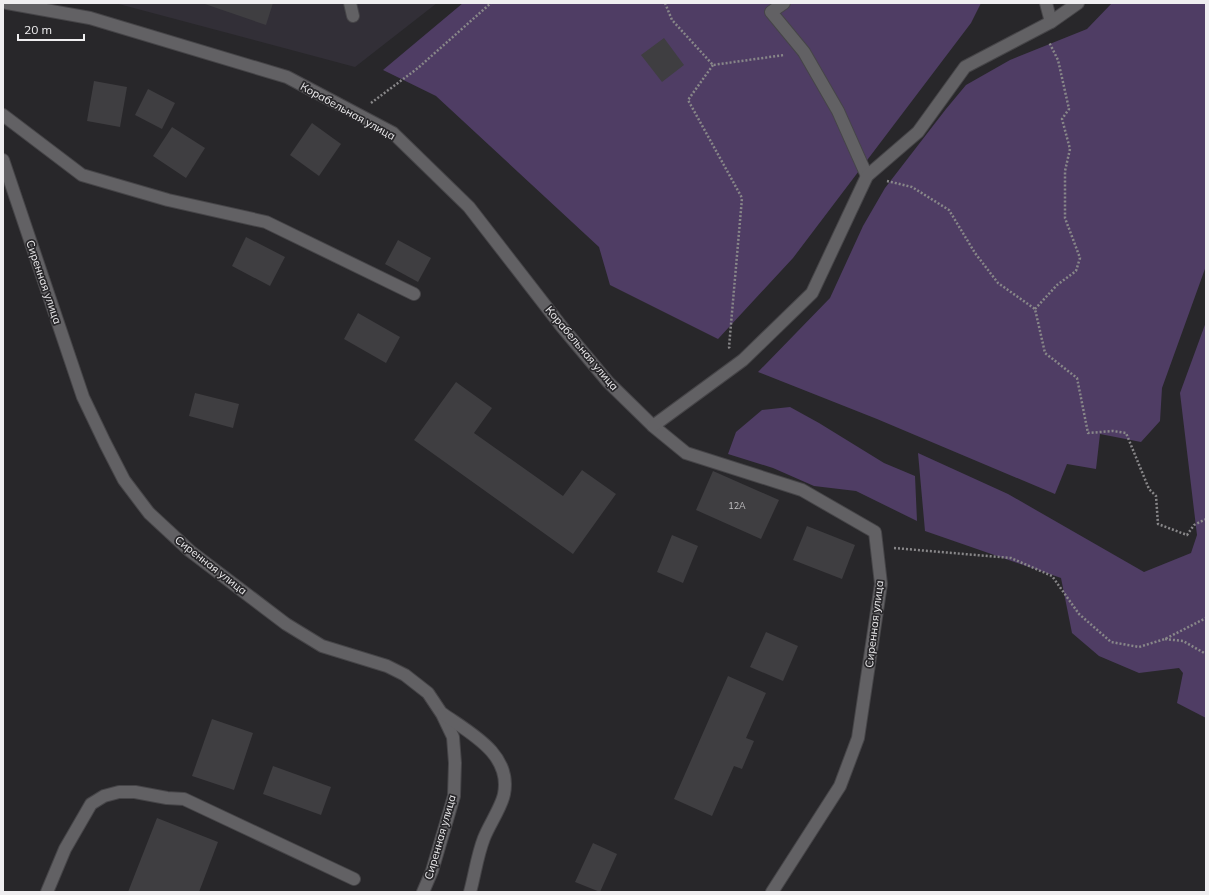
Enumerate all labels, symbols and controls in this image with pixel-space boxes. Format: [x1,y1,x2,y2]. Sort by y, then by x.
scale bar [18,16,84,42]
text: 20 m [24,22,52,37]
street label: Корабельная улица [298,79,398,143]
street label: Сиренная улица [23,238,65,326]
street label: Корабельная улица [542,303,622,393]
house number: 12А [728,500,746,511]
street label: Сиренная улица [172,532,250,598]
street label: Сиренная улица [862,580,886,668]
street label: Сиренная улица [421,793,459,881]

